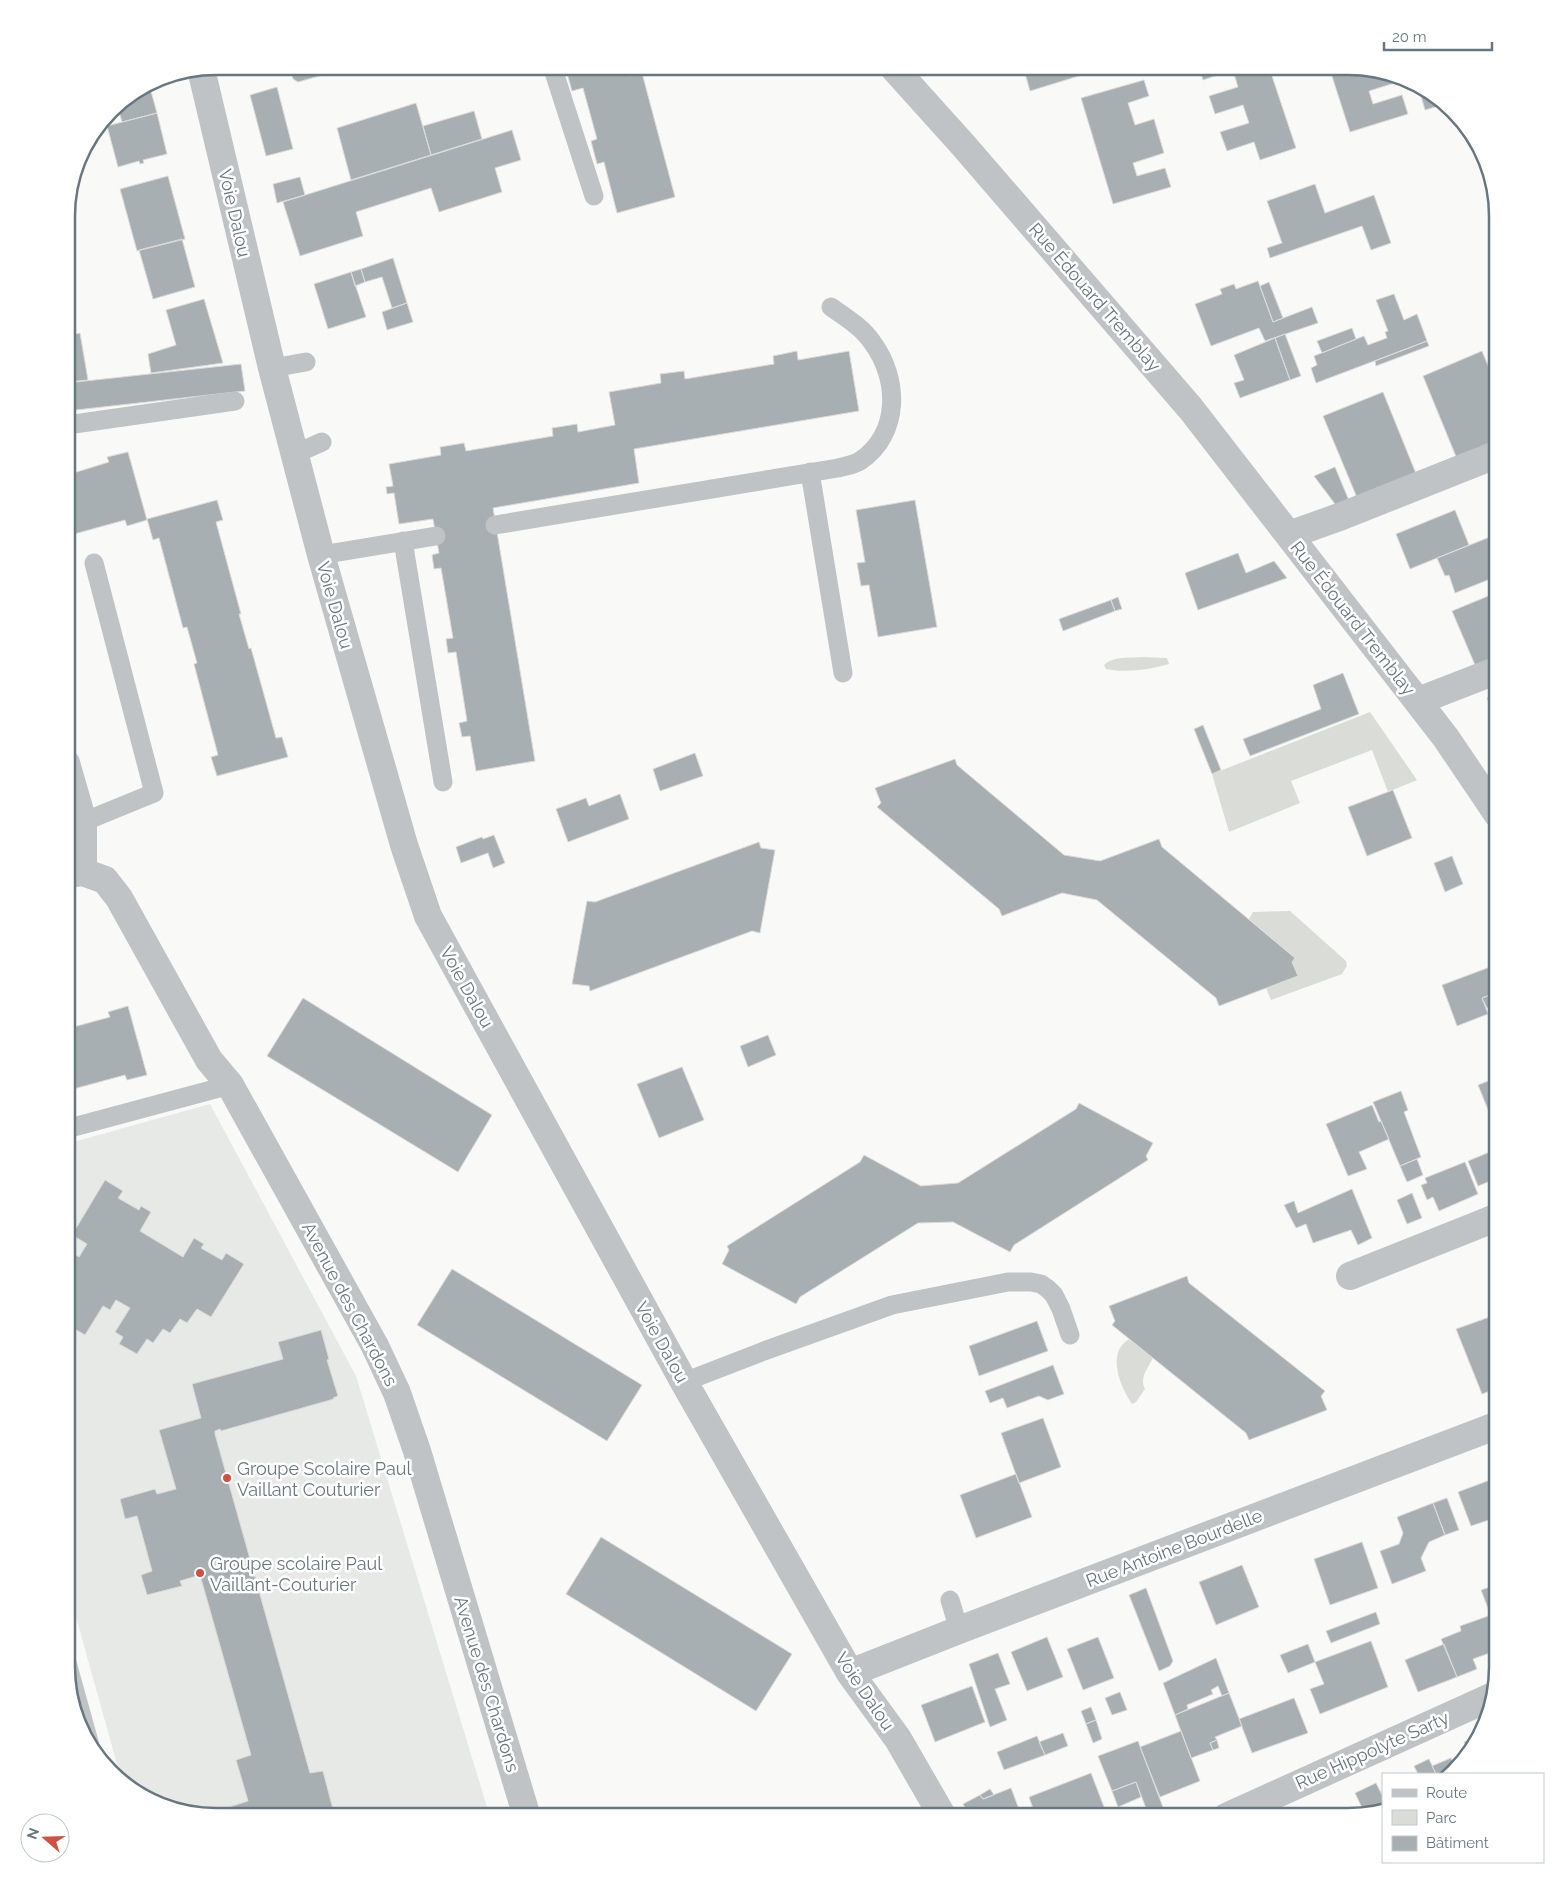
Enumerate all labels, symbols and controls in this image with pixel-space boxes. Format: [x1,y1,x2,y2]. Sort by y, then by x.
scale bar [1384,20,1492,52]
text: 20 m [1392,28,1427,46]
street label: Voie Dalou [215,167,255,259]
street label: Rue Édouard Tremblay [1025,218,1166,376]
street label: Rue Édouard Tremblay [1286,536,1421,699]
street label: Voie Dalou [313,559,357,651]
street label: Voie Dalou [436,943,498,1031]
street label: Avenue des Chardons [298,1218,402,1390]
street label: Voie Dalou [631,1298,693,1386]
place label: Groupe Scolaire Paul Vaillant Couturier [237,1458,411,1500]
marker: Groupe Scolaire Paul Vaillant Couturier [221,1472,233,1484]
street label: Rue Antoine Bourdelle [1083,1504,1266,1591]
place label: Groupe scolaire Paul Vaillant-Couturier [210,1553,382,1595]
marker: Groupe scolaire Paul Vaillant-Couturier [194,1567,206,1579]
street label: Avenue des Chardons [450,1594,524,1775]
street label: Voie Dalou [831,1648,899,1734]
street label: Rue Hippolyte Sarty [1292,1707,1452,1793]
legend [1382,1773,1544,1863]
text: Route [1426,1784,1467,1802]
text: Parc [1426,1809,1457,1827]
north arrow [20,1813,70,1863]
text: N [23,1826,42,1841]
text: Bâtiment [1426,1834,1489,1852]

